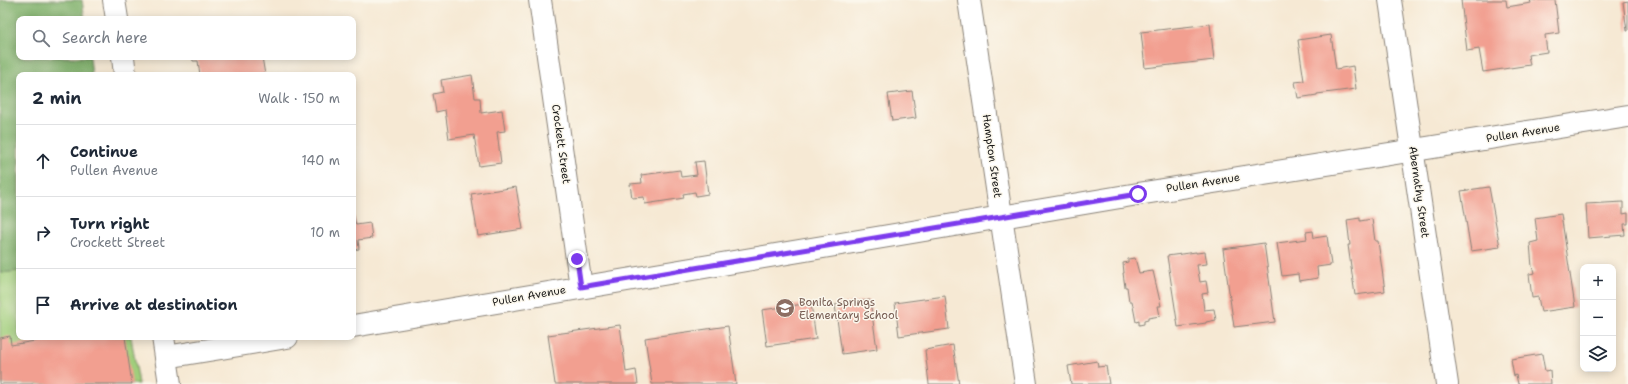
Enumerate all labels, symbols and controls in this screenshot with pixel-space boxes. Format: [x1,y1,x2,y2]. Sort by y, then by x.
search box [16,16,356,60]
icon: search [30,27,52,49]
text: Search here [62,28,148,48]
text: 2 min [32,87,82,109]
text: Walk · 150 m [258,90,340,107]
street label: Crockett Street [548,103,574,185]
street label: Hampton Street [979,113,1005,199]
street label: Pullen Avenue [1485,120,1561,146]
text: Continue [70,142,138,162]
street label: Abernathy Street [1405,145,1433,239]
icon: ahead [32,150,54,172]
text: 140 m [301,152,340,169]
text: Pullen Avenue [70,162,158,179]
street label: Pullen Avenue [1165,170,1241,196]
route start [1129,185,1147,203]
text: Turn right [70,214,150,234]
icon: right [32,222,54,244]
text: 10 m [310,224,340,241]
text: Crockett Street [70,234,165,251]
route end [568,250,586,268]
map controls [1580,264,1616,372]
button: + [1580,264,1616,300]
street label: Pullen Avenue [491,282,567,310]
icon: arrive [32,294,54,316]
text: Arrive at destination [70,295,238,315]
place label: Bonita Springs Elementary School [799,295,899,323]
school or university icon: Bonita Springs Elementary School [774,297,796,319]
button: − [1580,300,1616,336]
button: layers [1580,336,1616,372]

